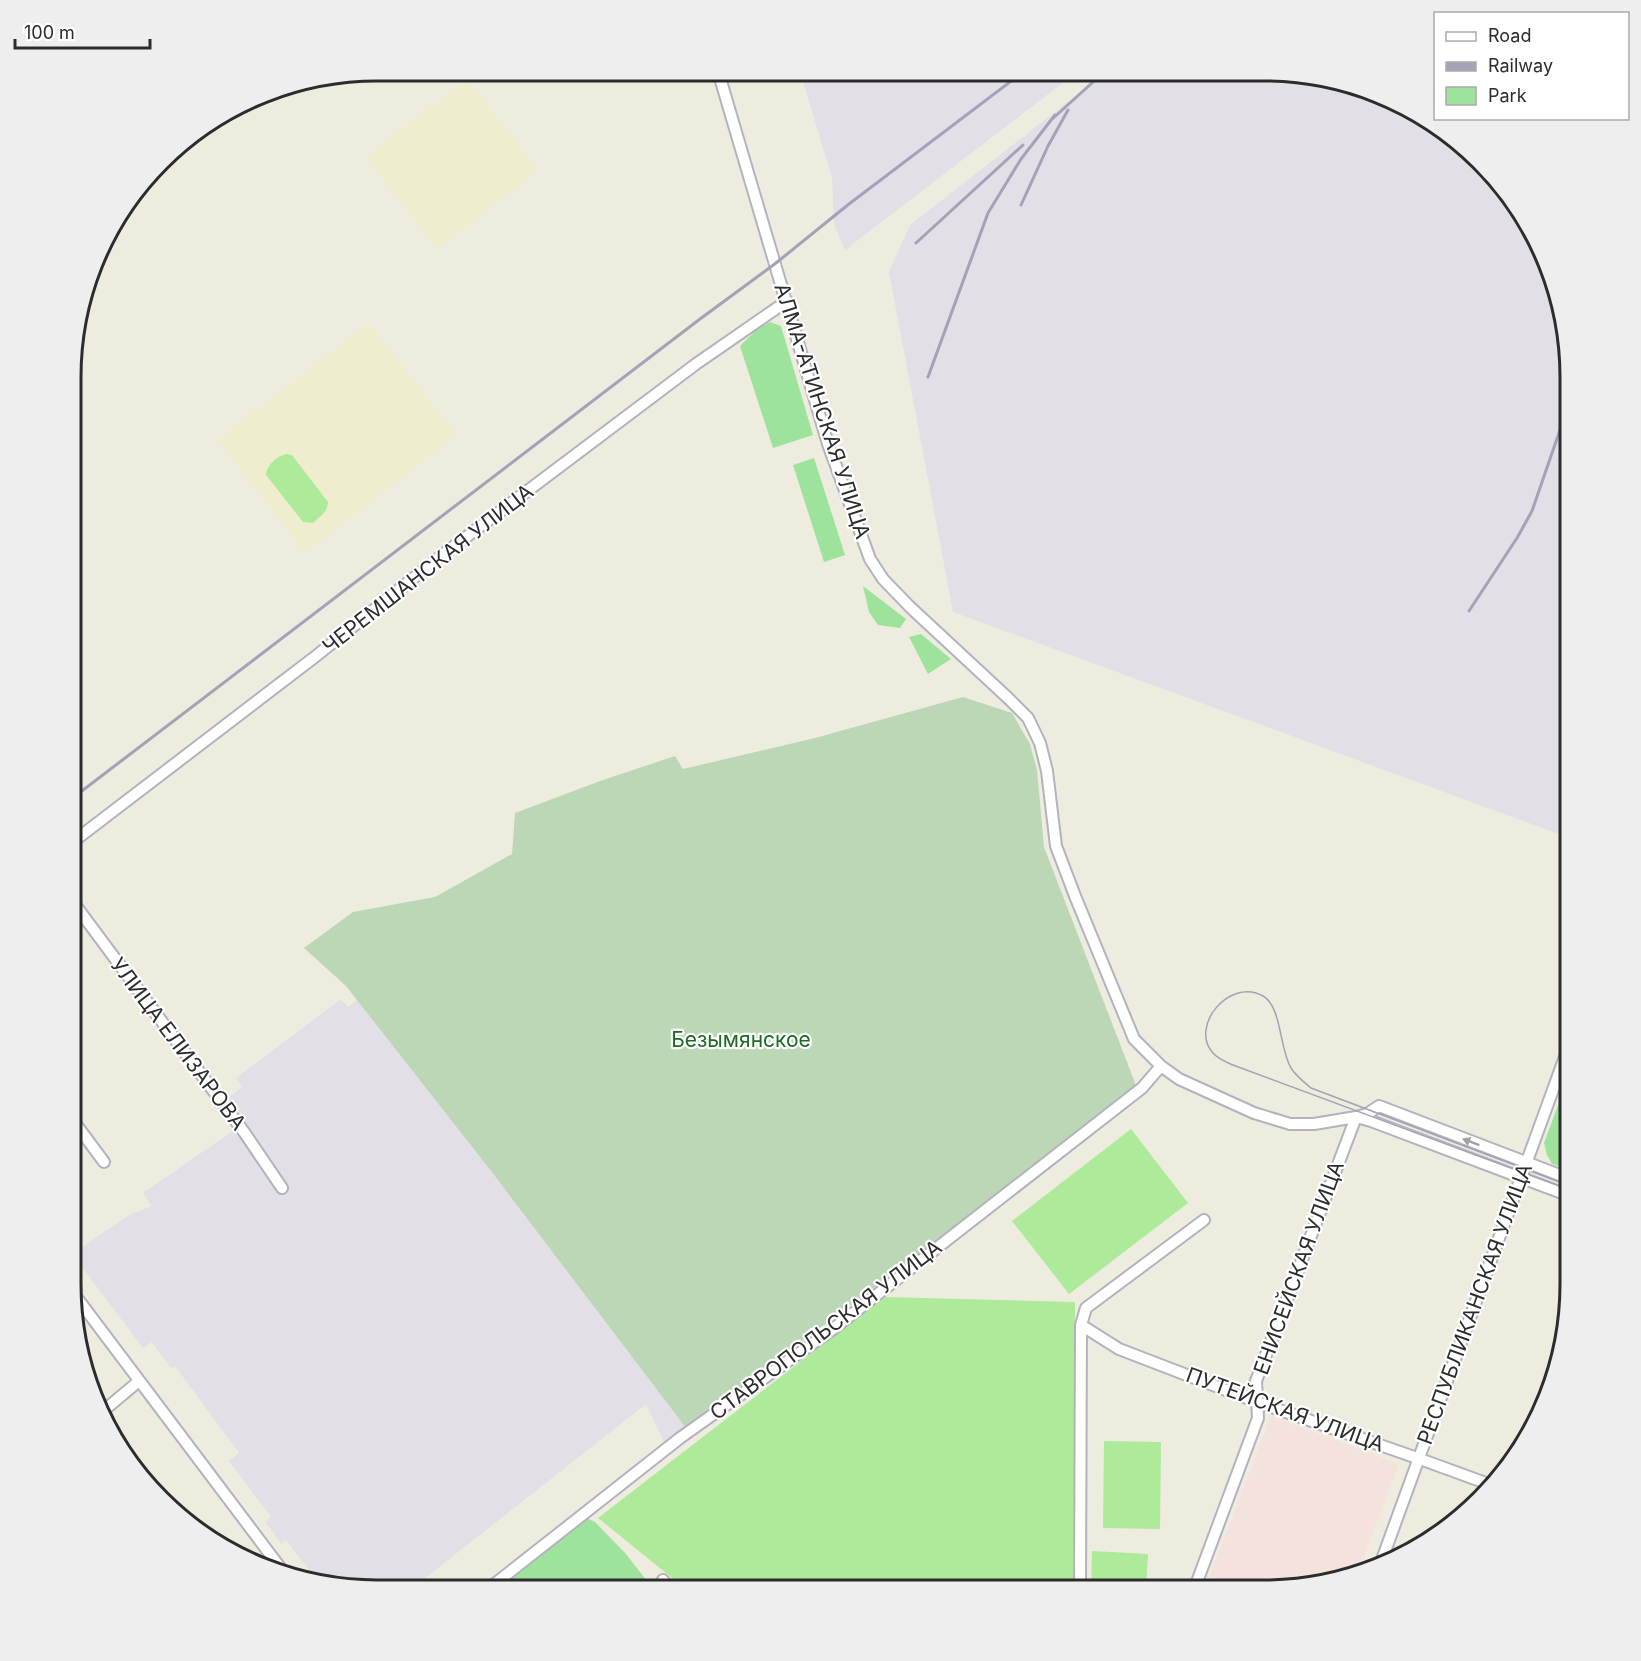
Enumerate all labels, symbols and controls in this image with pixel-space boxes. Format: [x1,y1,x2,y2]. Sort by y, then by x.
scale bar [15,12,150,50]
legend [1434,12,1629,120]
text: 100 m [24,22,75,43]
text: Road [1488,25,1531,46]
text: Railway [1488,55,1553,76]
text: Park [1488,85,1527,106]
street label: АЛМА-АТИНСКАЯ УЛИЦА [769,280,876,542]
street label: ЧЕРЕМШАНСКАЯ УЛИЦА [317,479,538,659]
street label: УЛИЦА ЕЛИЗАРОВА [105,952,251,1135]
park label: Безымянское [671,1027,811,1052]
one-way arrow [1462,1137,1480,1147]
street label: ЕНИСЕЙСКАЯ УЛИЦА [1247,1157,1349,1378]
street label: РЕСПУБЛИКАНСКАЯ УЛИЦА [1412,1160,1537,1448]
street label: СТАВРОПОЛЬСКАЯ УЛИЦА [705,1234,946,1425]
street label: ПУТЕЙСКАЯ УЛИЦА [1183,1361,1388,1457]

